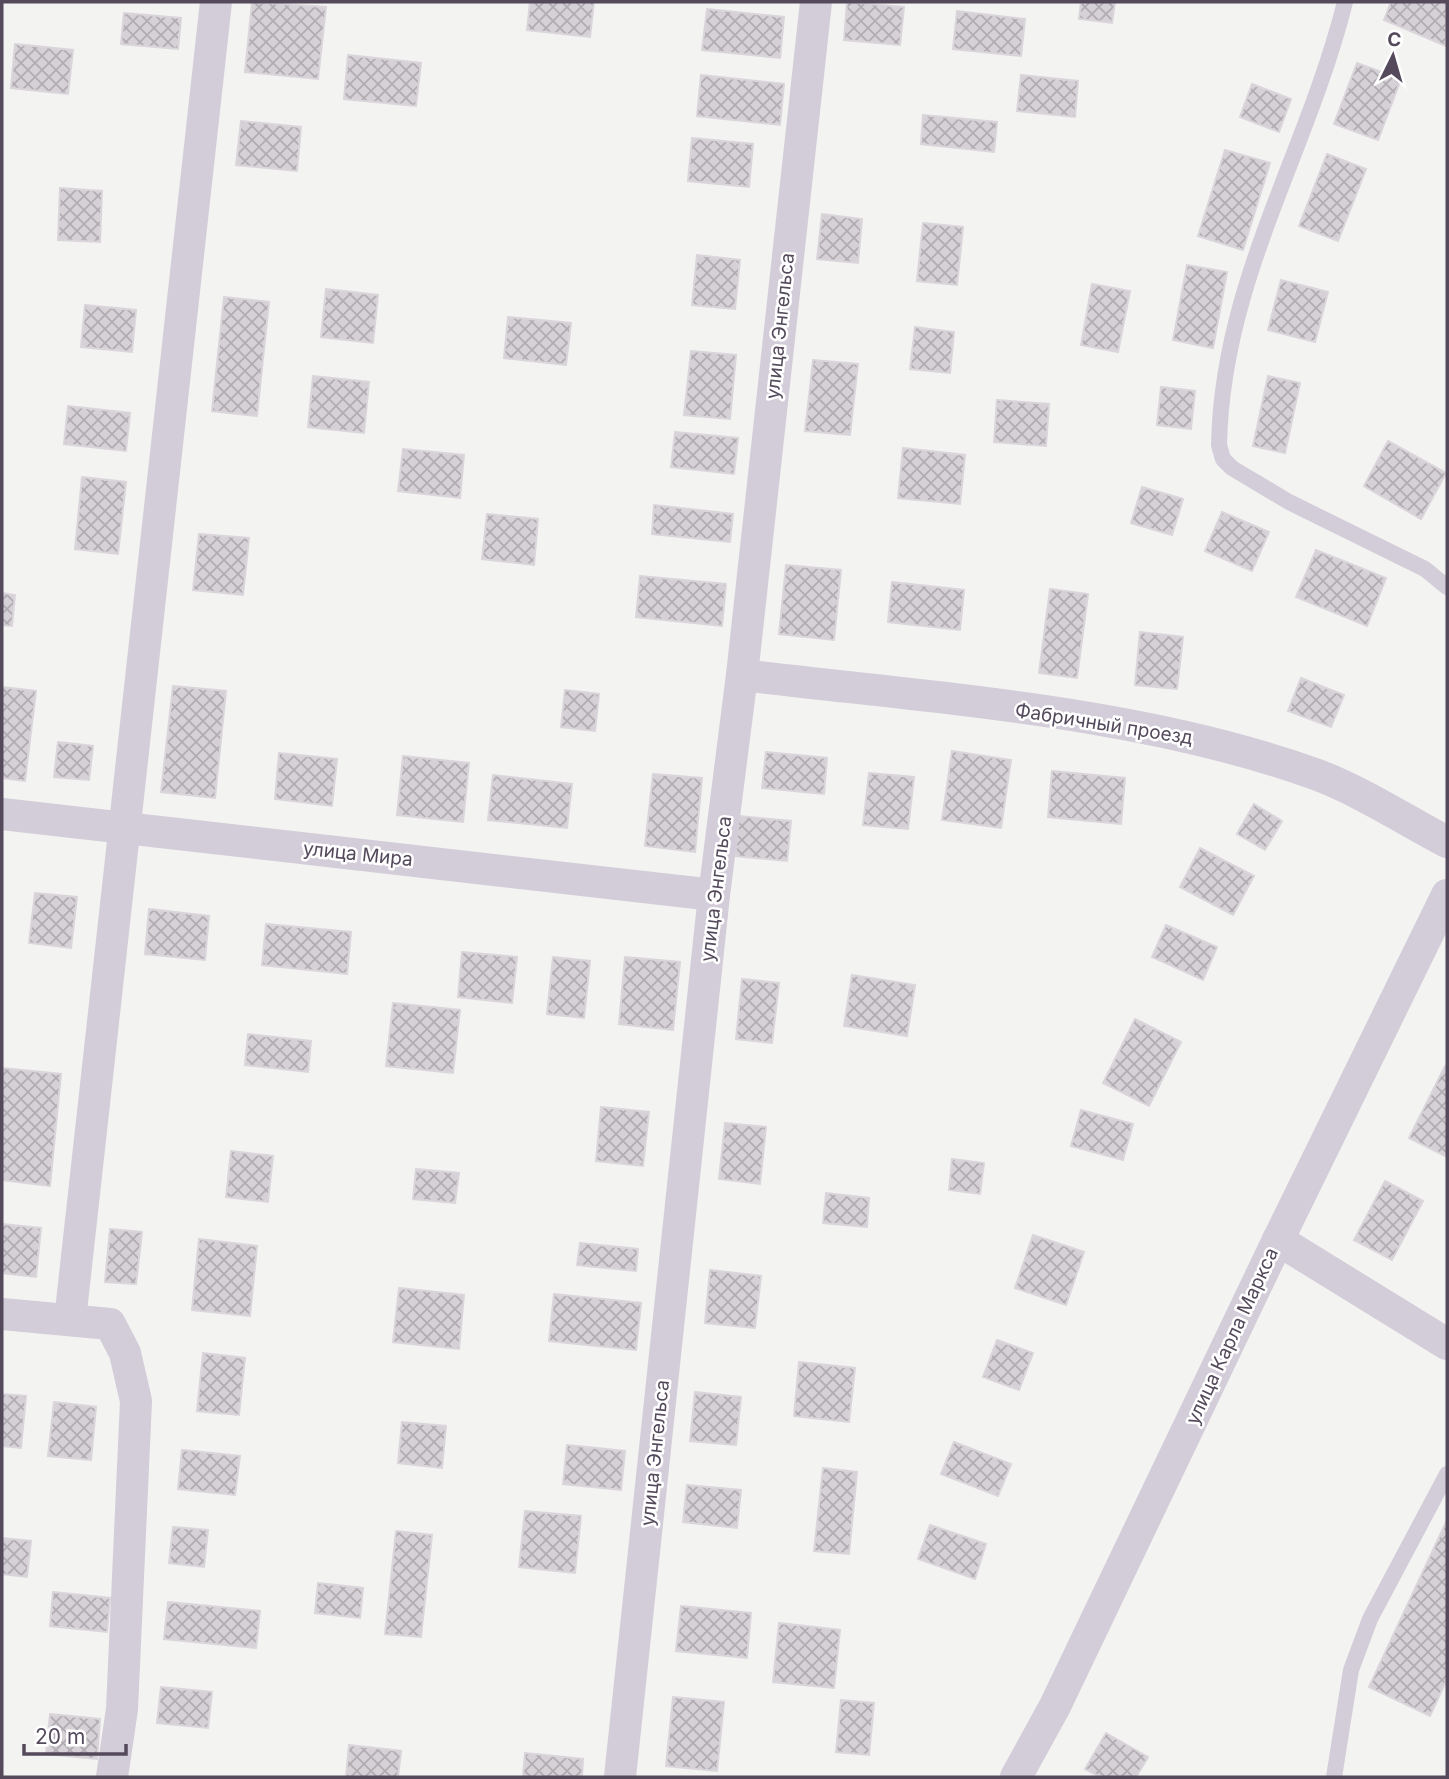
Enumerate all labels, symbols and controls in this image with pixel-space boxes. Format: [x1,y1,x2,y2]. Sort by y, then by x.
north arrow [1358,21,1428,91]
text: С [1386,27,1402,52]
street label: улица Энгельса [761,252,799,400]
street label: Фабричный проезд [1013,699,1195,749]
street label: улица Энгельса [696,815,736,963]
street label: улица Мира [302,837,414,871]
street label: улица Карла Маркса [1181,1244,1283,1428]
street label: улица Энгельса [636,1379,674,1527]
scale bar [24,1712,126,1756]
text: 20 m [35,1724,85,1749]

